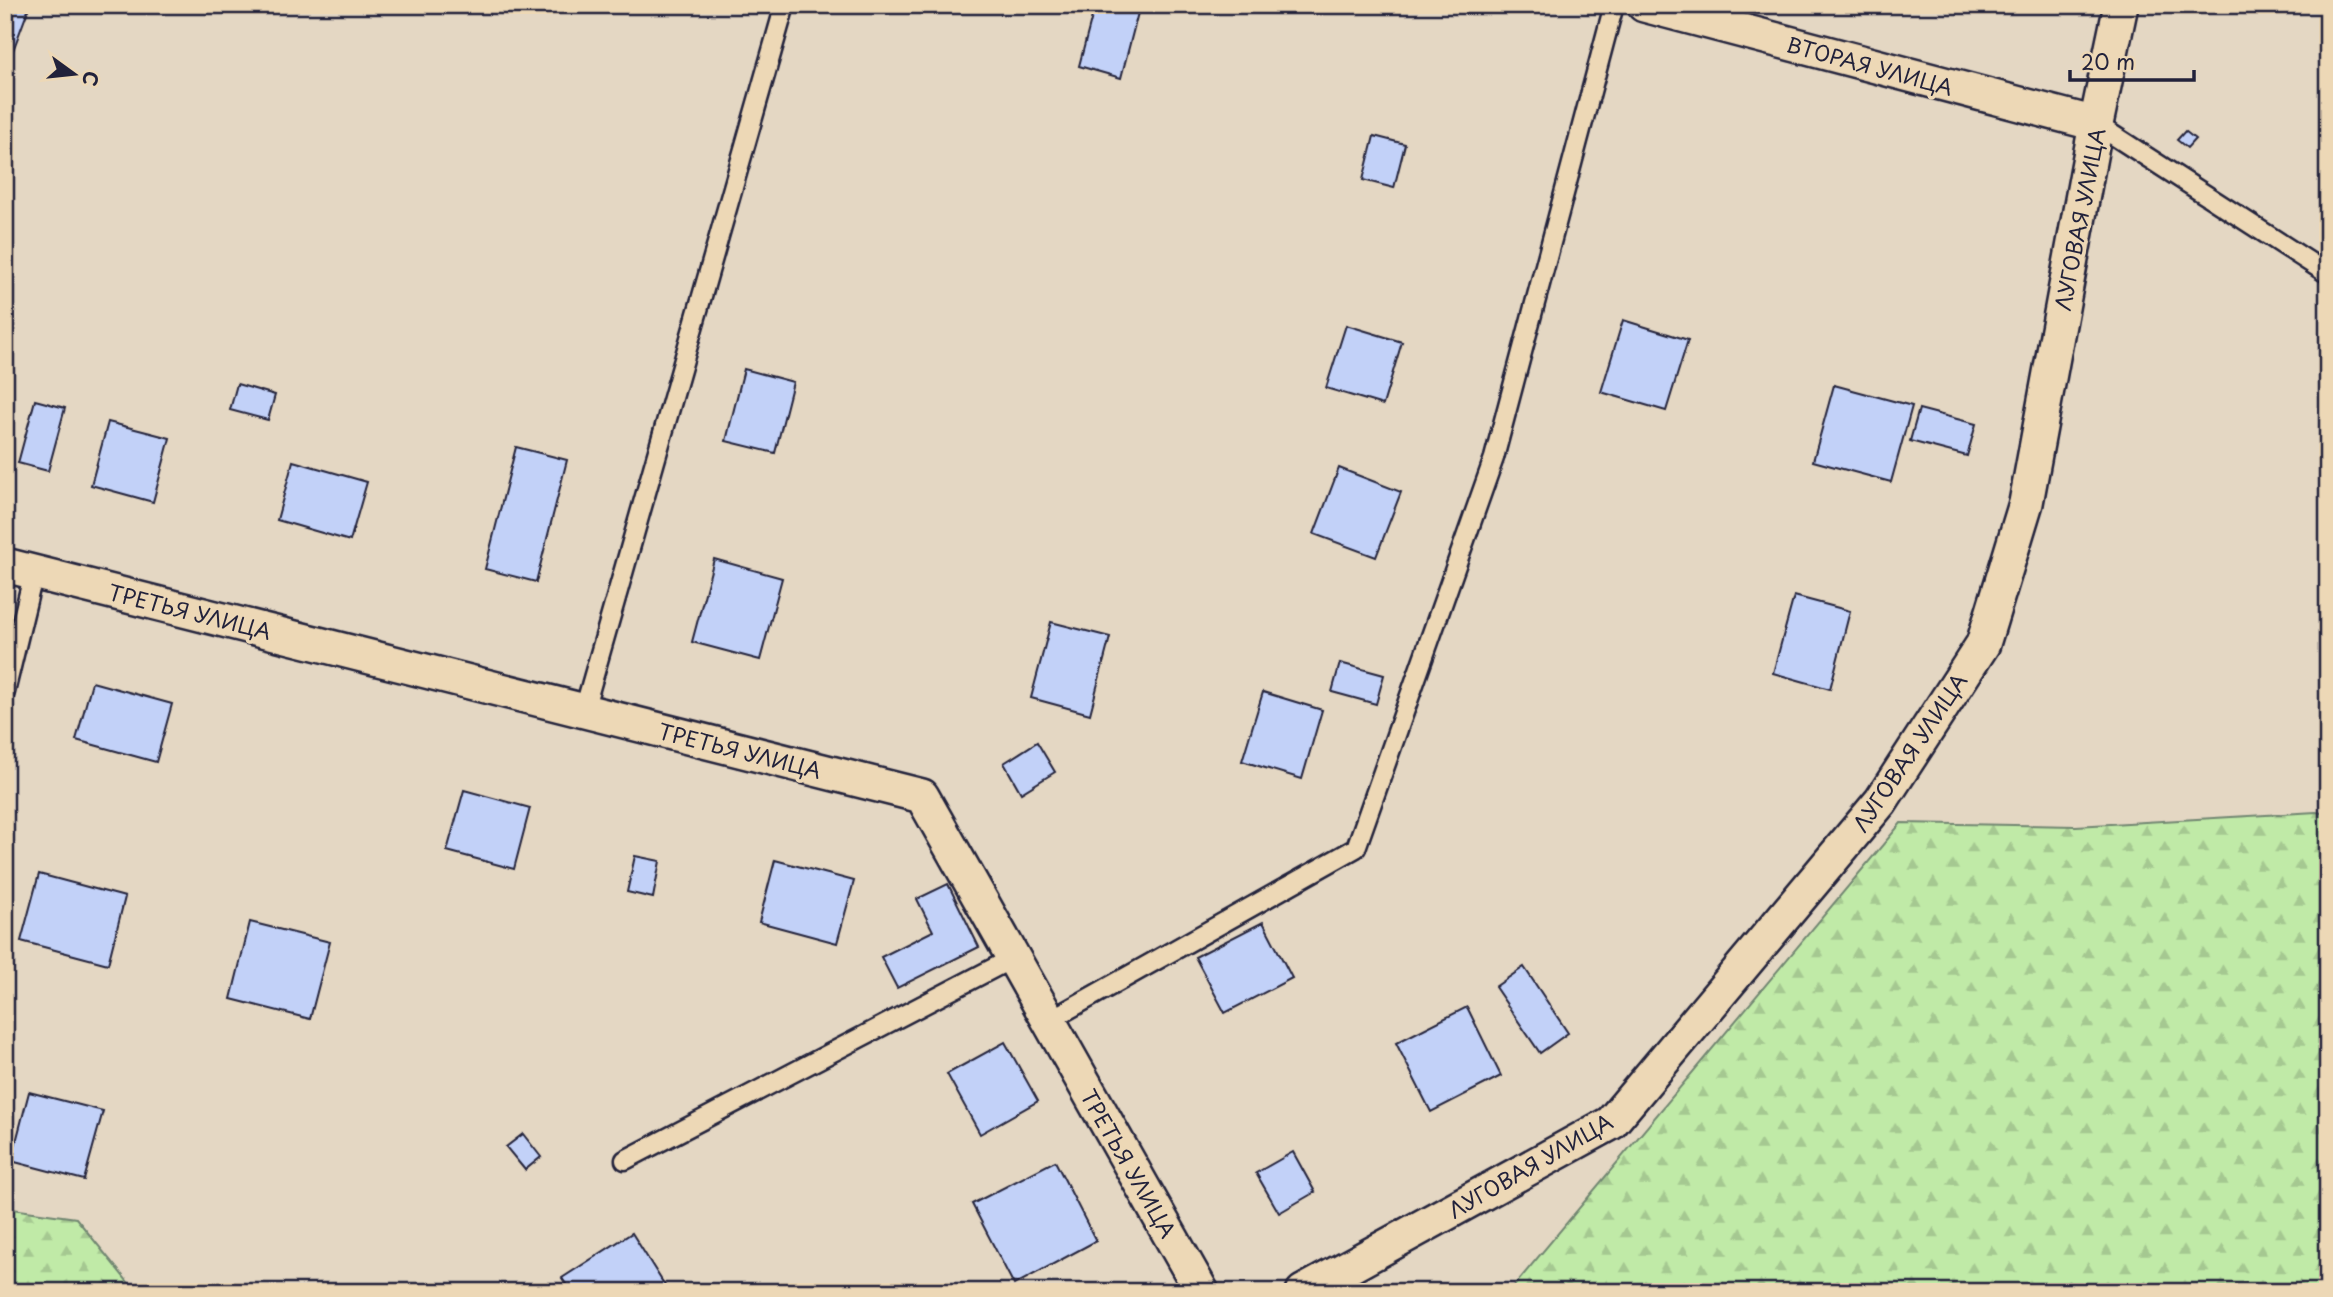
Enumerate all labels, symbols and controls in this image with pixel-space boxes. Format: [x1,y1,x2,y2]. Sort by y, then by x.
street label: ВТОРАЯ УЛИЦА [1783,27,1957,103]
north arrow [38,38,108,108]
scale bar [2070,38,2195,82]
text: 20 m [2081,45,2135,77]
text: С [76,68,107,89]
street label: ЛУГОВАЯ УЛИЦА [2046,125,2112,313]
street label: ТРЕТЬЯ УЛИЦА [105,575,275,647]
street label: ЛУГОВАЯ УЛИЦА [1844,666,1974,838]
street label: ТРЕТЬЯ УЛИЦА [655,714,825,786]
street label: ТРЕТЬЯ УЛИЦА [1073,1083,1185,1243]
street label: ЛУГОВАЯ УЛИЦА [1442,1105,1618,1225]

